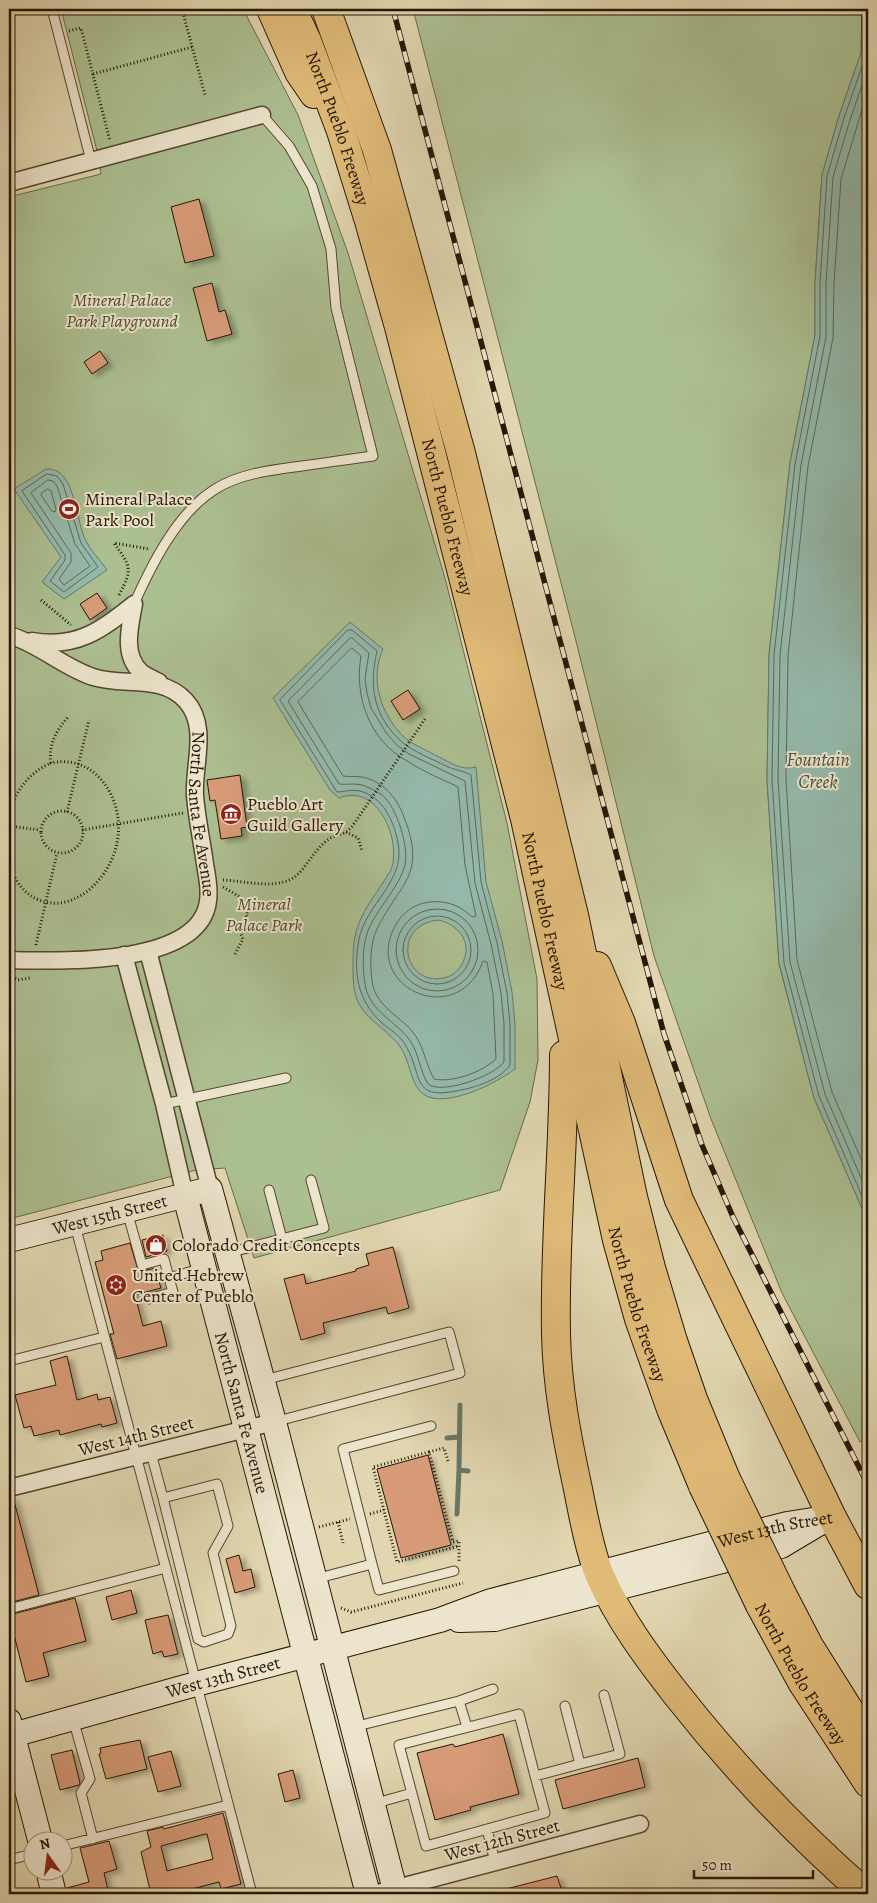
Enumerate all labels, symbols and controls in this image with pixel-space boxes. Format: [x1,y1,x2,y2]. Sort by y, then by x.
street label: North Pueblo Freeway [300,48,376,209]
park label: Mineral Palace Park Playground [66,288,178,333]
street label: North Pueblo Freeway [416,436,480,599]
place label: Mineral Palace Park Pool [85,487,192,532]
sports icon: Mineral Palace Park Pool [57,497,81,521]
street label: North Santa Fe Avenue [183,731,221,897]
water label: Fountain Creek [786,747,850,795]
place label: Pueblo Art Guild Gallery [247,792,344,837]
museum icon: Pueblo Art Guild Gallery [219,802,243,826]
street label: North Pueblo Freeway [516,829,574,993]
park label: Mineral Palace Park [226,892,302,937]
street label: West 15th Street [49,1188,170,1241]
street label: North Pueblo Freeway [602,1224,673,1386]
shop icon: Colorado Credit Concepts [144,1233,168,1257]
place label: Colorado Credit Concepts [172,1233,360,1257]
place label: United Hebrew Center of Pueblo [132,1263,254,1308]
synagogue icon: United Hebrew Center of Pueblo [104,1273,128,1297]
street label: North Santa Fe Avenue [209,1329,274,1496]
street label: West 14th Street [75,1410,196,1462]
street label: West 13th Street [714,1505,834,1554]
street label: North Pueblo Freeway [749,1599,853,1751]
street label: West 13th Street [162,1650,283,1704]
street label: West 12th Street [441,1813,562,1867]
north arrow [22,1830,72,1880]
text: N [38,1833,52,1854]
scale bar [694,1848,813,1880]
text: 50 m [702,1855,732,1875]

